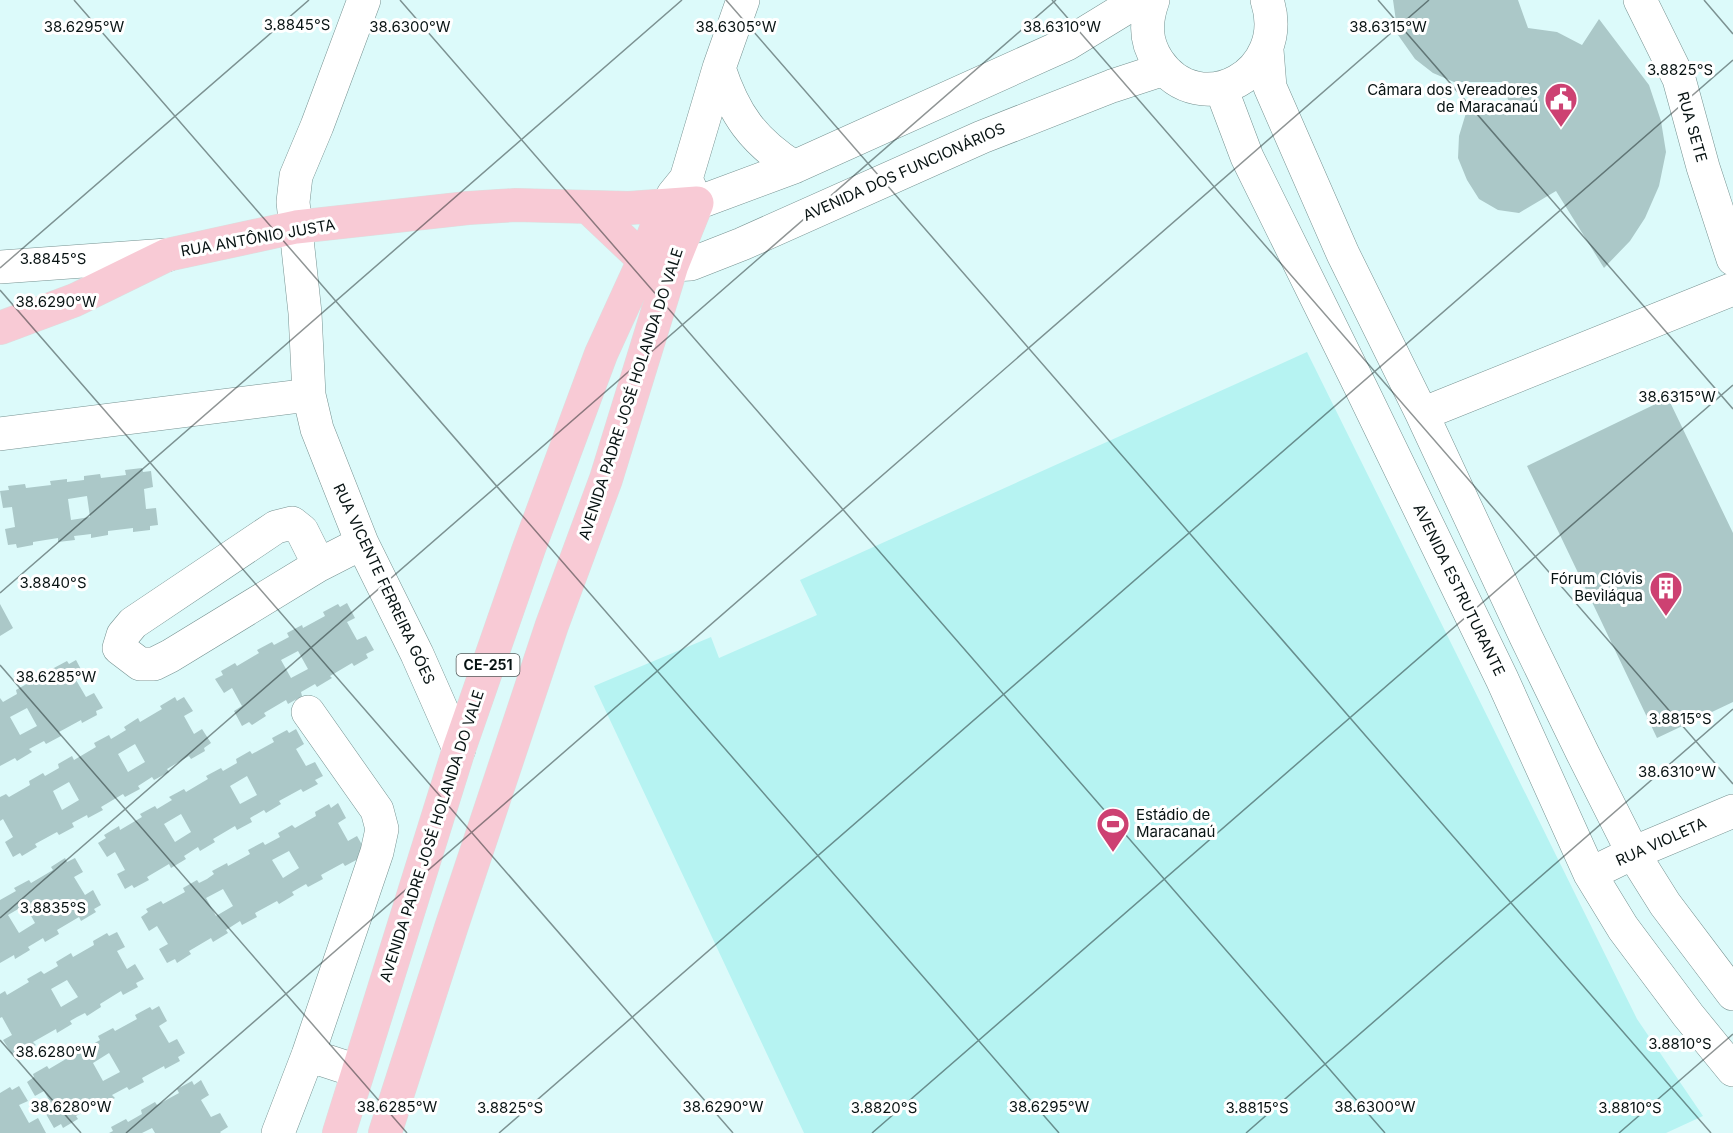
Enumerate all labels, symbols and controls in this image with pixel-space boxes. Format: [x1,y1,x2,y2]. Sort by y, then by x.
text: 3.8845°S [264,15,330,34]
text: 38.6295°W [44,17,125,36]
text: 38.6300°W [369,17,451,36]
text: 38.6305°W [696,17,777,36]
text: 38.6310°W [1023,17,1101,36]
text: 38.6315°W [1349,17,1427,36]
text: 3.8825°S [1647,60,1713,79]
place label: Câmara dos Vereadores de Maracanaú [1367,80,1538,116]
public building icon: Câmara dos Vereadores de Maracanaú [1543,81,1579,128]
street label: RUA SETE [1673,89,1712,164]
street label: AVENIDA DOS FUNCIONÁRIOS [800,118,1008,225]
street label: RUA ANTÔNIO JUSTA [179,215,337,260]
street label: AVENIDA PADRE JOSÉ HOLANDA DO VALE [574,246,687,542]
text: 3.8845°S [20,249,86,268]
text: 38.6290°W [16,292,97,311]
text: 38.6315°W [1638,387,1716,406]
street label: RUA VICENTE FERREIRA GÓES [329,480,439,687]
street label: AVENIDA ESTRUTURANTE [1410,501,1509,679]
place label: Fórum Clóvis Beviláqua [1551,569,1643,605]
building icon: Fórum Clóvis Beviláqua [1648,570,1684,617]
text: 3.8840°S [19,573,87,592]
road number: CE-251 [456,654,520,676]
text: 38.6285°W [16,667,97,686]
street label: AVENIDA PADRE JOSÉ HOLANDA DO VALE [375,688,488,984]
text: 3.8815°S [1648,709,1712,728]
text: 38.6310°W [1638,762,1716,781]
place label: Estádio de Maracanaú [1136,805,1215,841]
sports icon: Estádio de Maracanaú [1095,806,1131,853]
street label: RUA VIOLETA [1613,813,1709,870]
text: 3.8835°S [20,898,86,917]
text: 3.8810°S [1648,1034,1712,1053]
text: 38.6280°W [16,1042,97,1061]
text: 38.6280°W [31,1097,112,1116]
text: 38.6285°W [357,1097,438,1116]
text: 38.6290°W [683,1097,764,1116]
text: 38.6295°W [1009,1097,1090,1116]
text: 38.6300°W [1334,1097,1416,1116]
text: 3.8825°S [477,1098,543,1117]
text: 3.8820°S [851,1098,917,1117]
text: 3.8815°S [1225,1098,1289,1117]
text: 3.8810°S [1598,1098,1662,1117]

